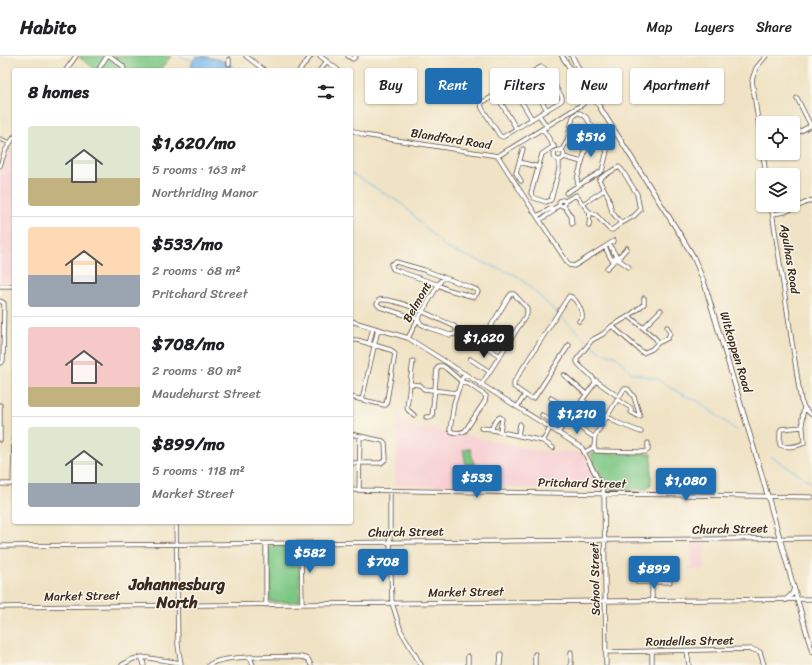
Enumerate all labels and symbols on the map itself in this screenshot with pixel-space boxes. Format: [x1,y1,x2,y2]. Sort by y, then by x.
street label: Blandford Road [409,122,494,156]
pin: $516 [567,124,615,158]
street label: Agulhas Road [773,222,806,296]
street label: Belmont [396,277,438,327]
street label: Witkoppen Road [713,309,759,396]
pin: $1,620 [451,325,517,359]
pin: $1,210 [544,401,610,435]
pin: $533 [453,465,501,499]
pin: $1,080 [653,468,719,502]
street label: Pritchard Street [538,471,627,495]
street label: Church Street [692,517,768,541]
street label: Church Street [368,520,444,544]
pin: $582 [286,540,334,574]
street label: School Street [583,541,607,616]
pin: $708 [359,549,407,583]
pin: $899 [630,556,678,590]
district label: Johannesburg North [128,570,226,617]
street label: Market Street [428,580,505,604]
street label: Market Street [44,584,121,608]
street label: Rondelles Street [646,629,734,653]

